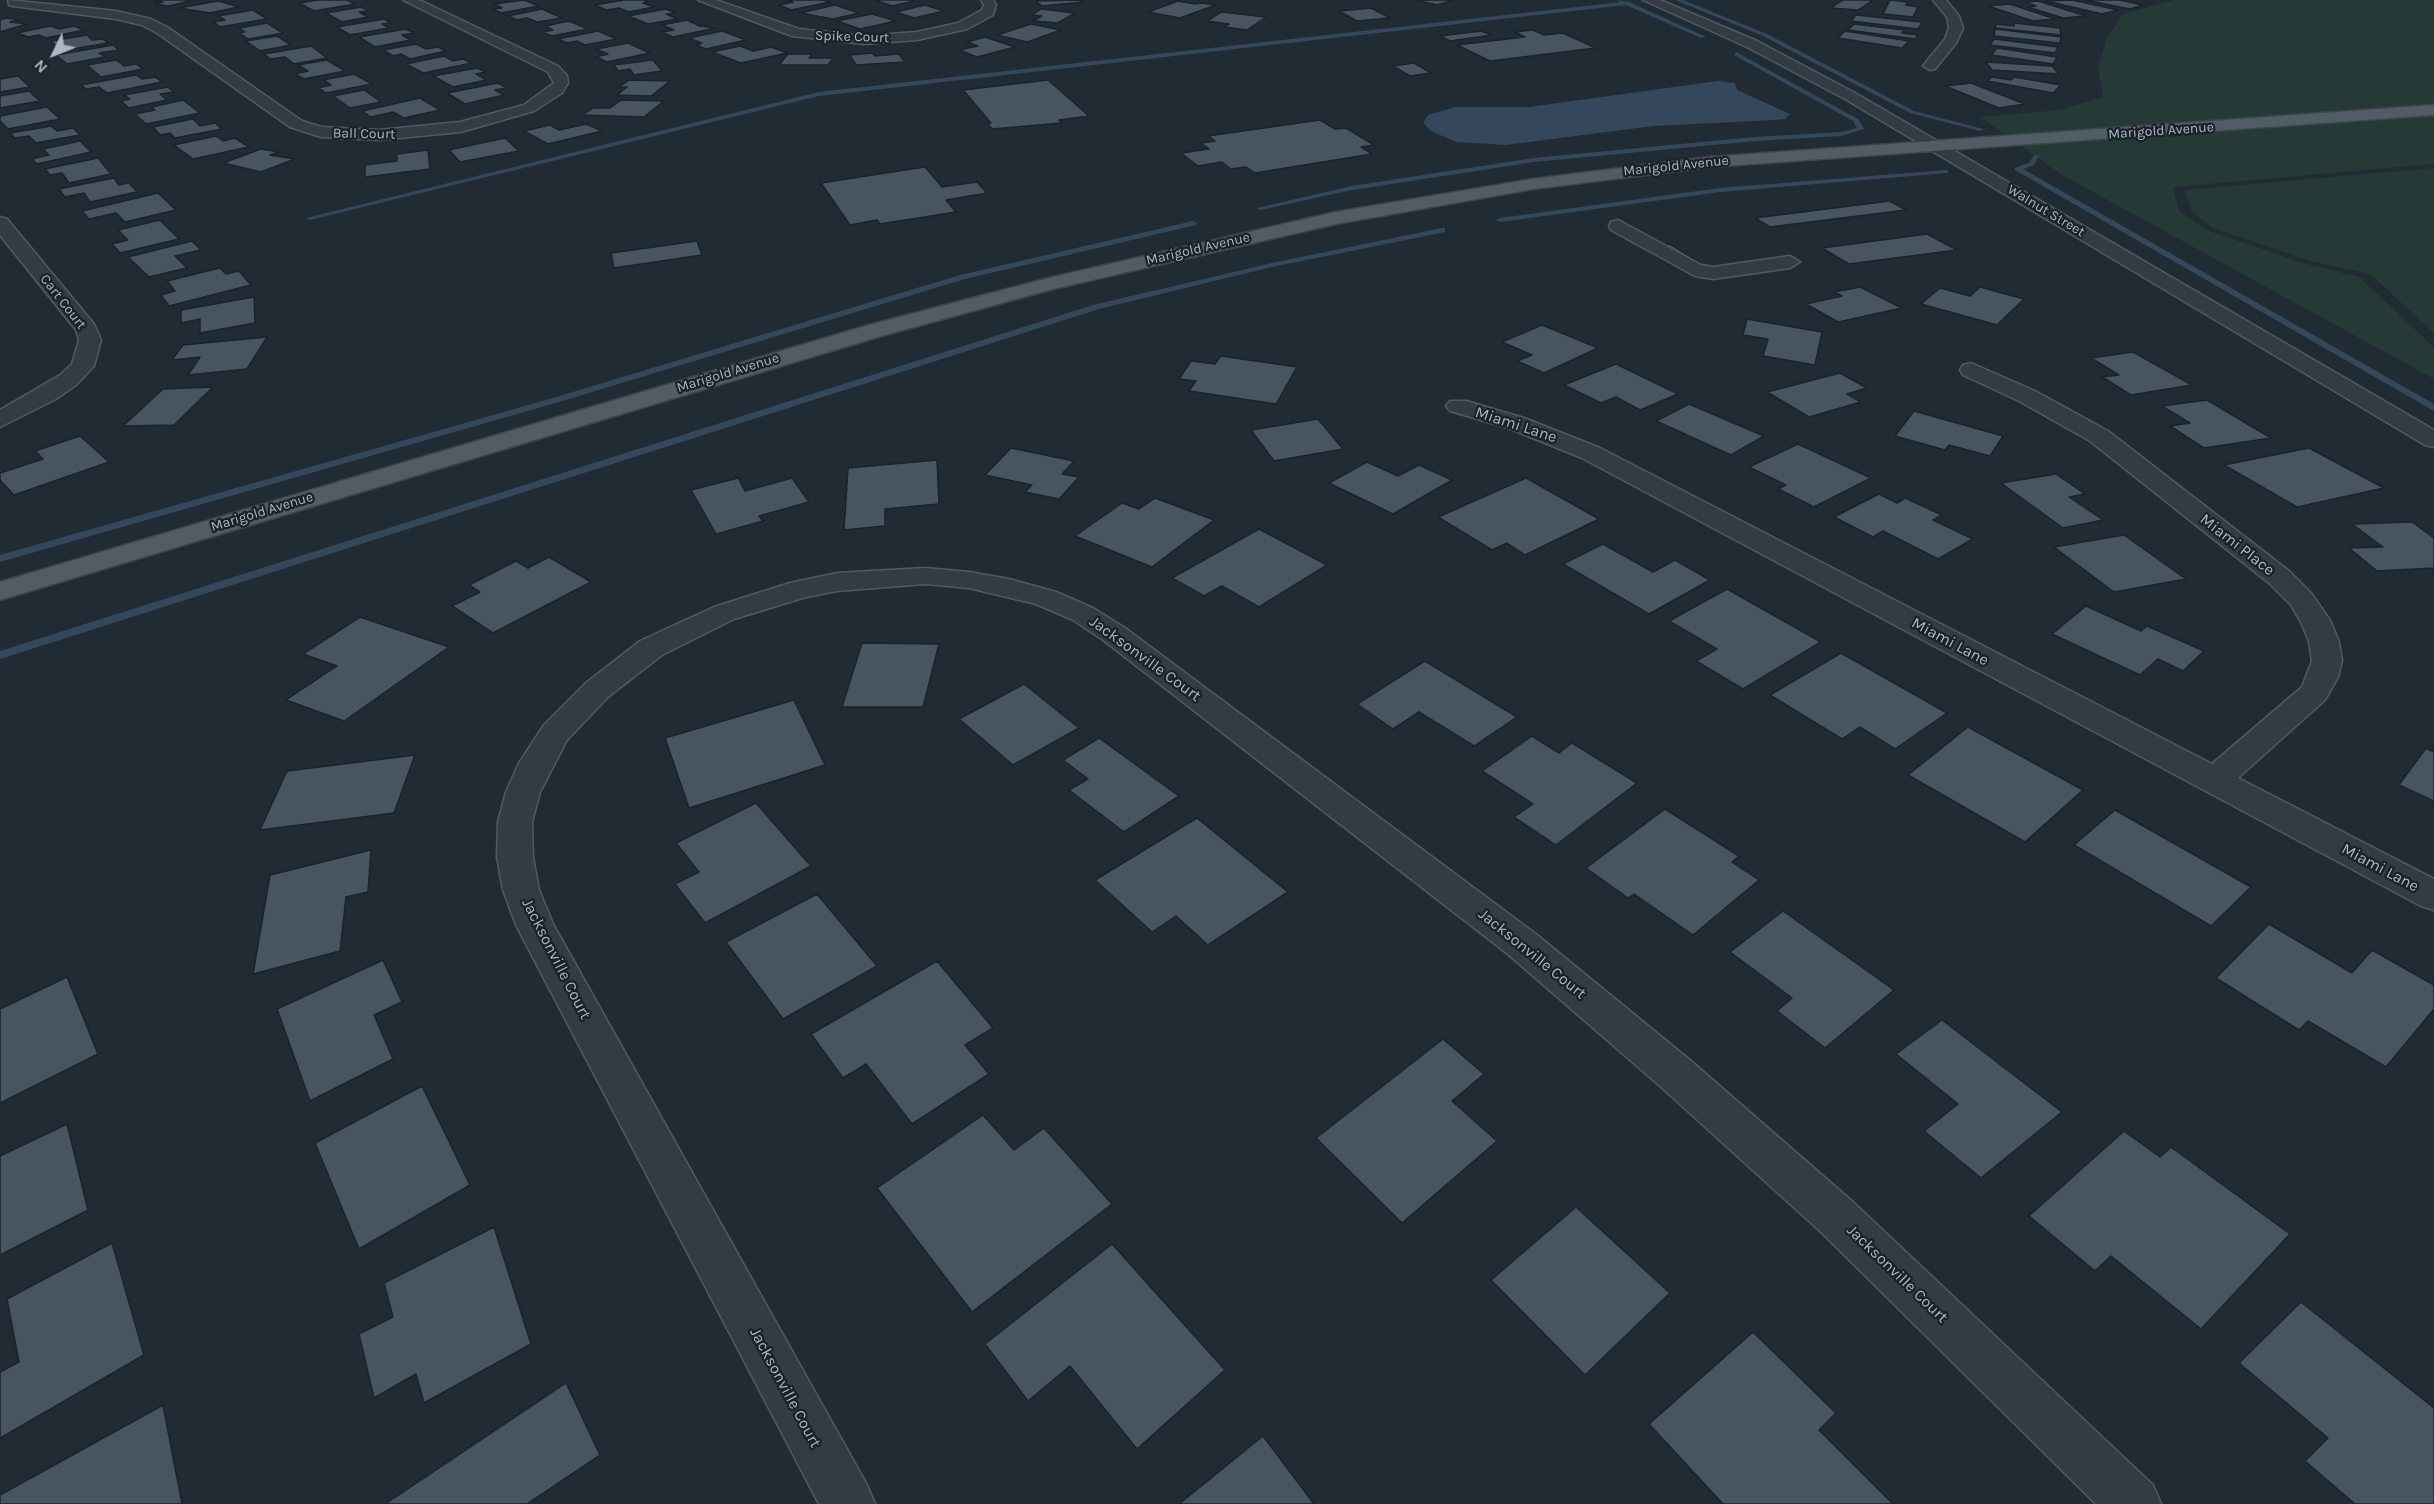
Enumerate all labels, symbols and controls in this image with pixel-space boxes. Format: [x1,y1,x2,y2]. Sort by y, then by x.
north arrow [24,24,84,84]
street label: Spike Court [815,27,889,47]
text: N [30,56,51,77]
street label: Marigold Avenue [2108,119,2214,143]
street label: Ball Court [333,125,395,143]
street label: Marigold Avenue [1622,152,1730,180]
street label: Walnut Street [2004,181,2088,241]
street label: Marigold Avenue [1144,229,1252,269]
street label: Cart Court [36,271,90,333]
street label: Marigold Avenue [675,349,781,397]
street label: Miami Lane [1473,403,1559,447]
street label: Marigold Avenue [209,488,315,536]
street label: Miami Place [2196,510,2278,580]
street label: Jacksonville Court [1085,612,1205,706]
street label: Miami Lane [1908,614,1992,670]
street label: Miami Lane [2338,840,2422,896]
street label: Jacksonville Court [517,895,595,1023]
street label: Jacksonville Court [1474,905,1590,1003]
street label: Jacksonville Court [1842,1221,1952,1327]
street label: Jacksonville Court [745,1325,825,1451]

